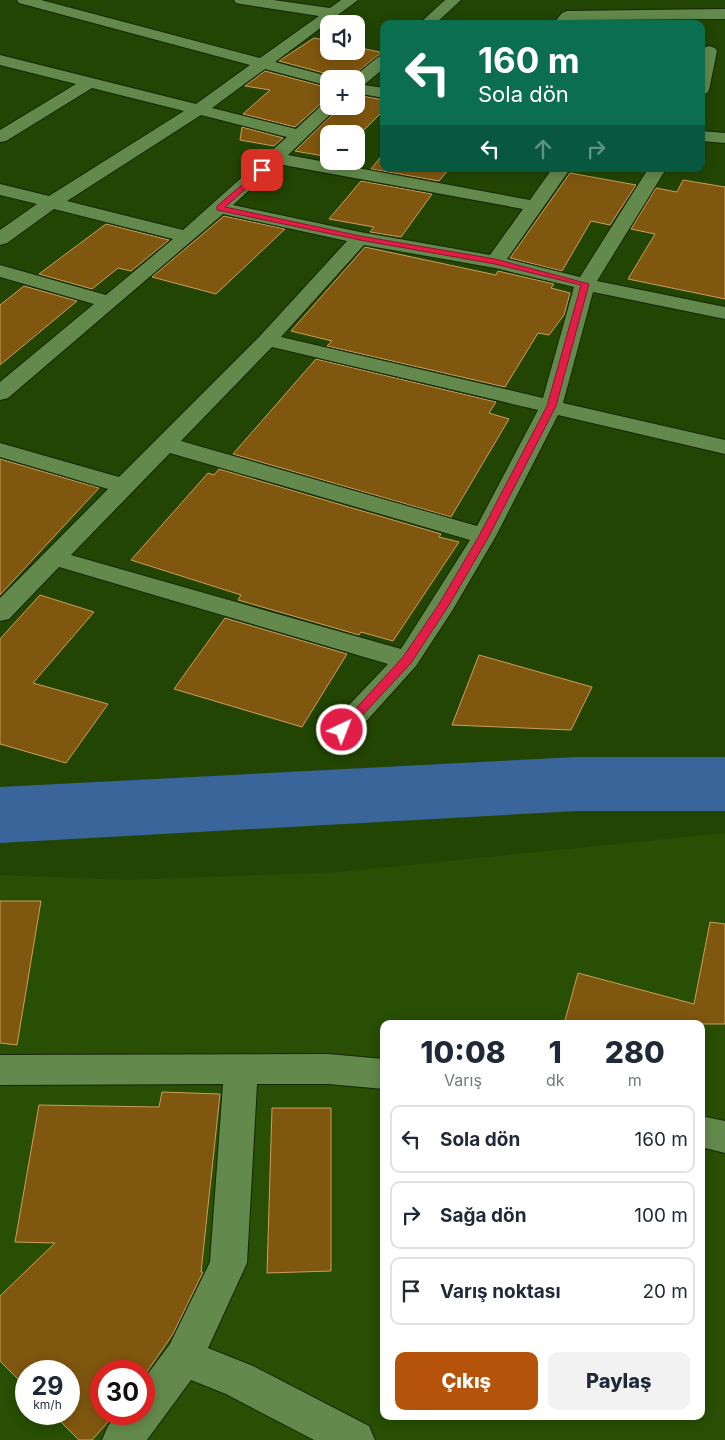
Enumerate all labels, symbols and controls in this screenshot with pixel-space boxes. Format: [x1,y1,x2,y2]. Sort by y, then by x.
map controls [320,15,365,170]
button: sound [320,15,365,60]
text: 160 m [478,39,580,81]
icon: left [395,40,460,105]
button: + [320,70,365,115]
text: Sola dön [478,81,569,107]
button: − [320,125,365,170]
icon: left [476,135,504,163]
icon: ahead [529,135,557,163]
icon: right [582,135,610,163]
pin [241,149,283,191]
icon: arrive [248,156,276,184]
position arrow [315,703,367,755]
text: 10:08 [420,1034,506,1070]
text: 1 [549,1034,562,1070]
text: 280 [605,1034,665,1070]
text: Varış [444,1070,482,1090]
text: dk [546,1070,565,1090]
text: m [628,1070,642,1090]
icon: left [397,1125,425,1153]
text: Sola dön [440,1128,520,1151]
text: 160 m [635,1128,688,1151]
icon: right [397,1201,425,1229]
text: Sağa dön [440,1204,526,1227]
text: 100 m [634,1204,688,1227]
icon: arrive [397,1277,425,1305]
text: Varış noktası [440,1280,561,1303]
text: 20 m [642,1280,688,1303]
button: Çıkış [395,1352,538,1410]
button: Paylaş [548,1352,690,1410]
speed limit sign: 30 [90,1360,155,1425]
text: 29 [32,1371,63,1401]
text: km/h [33,1397,62,1412]

